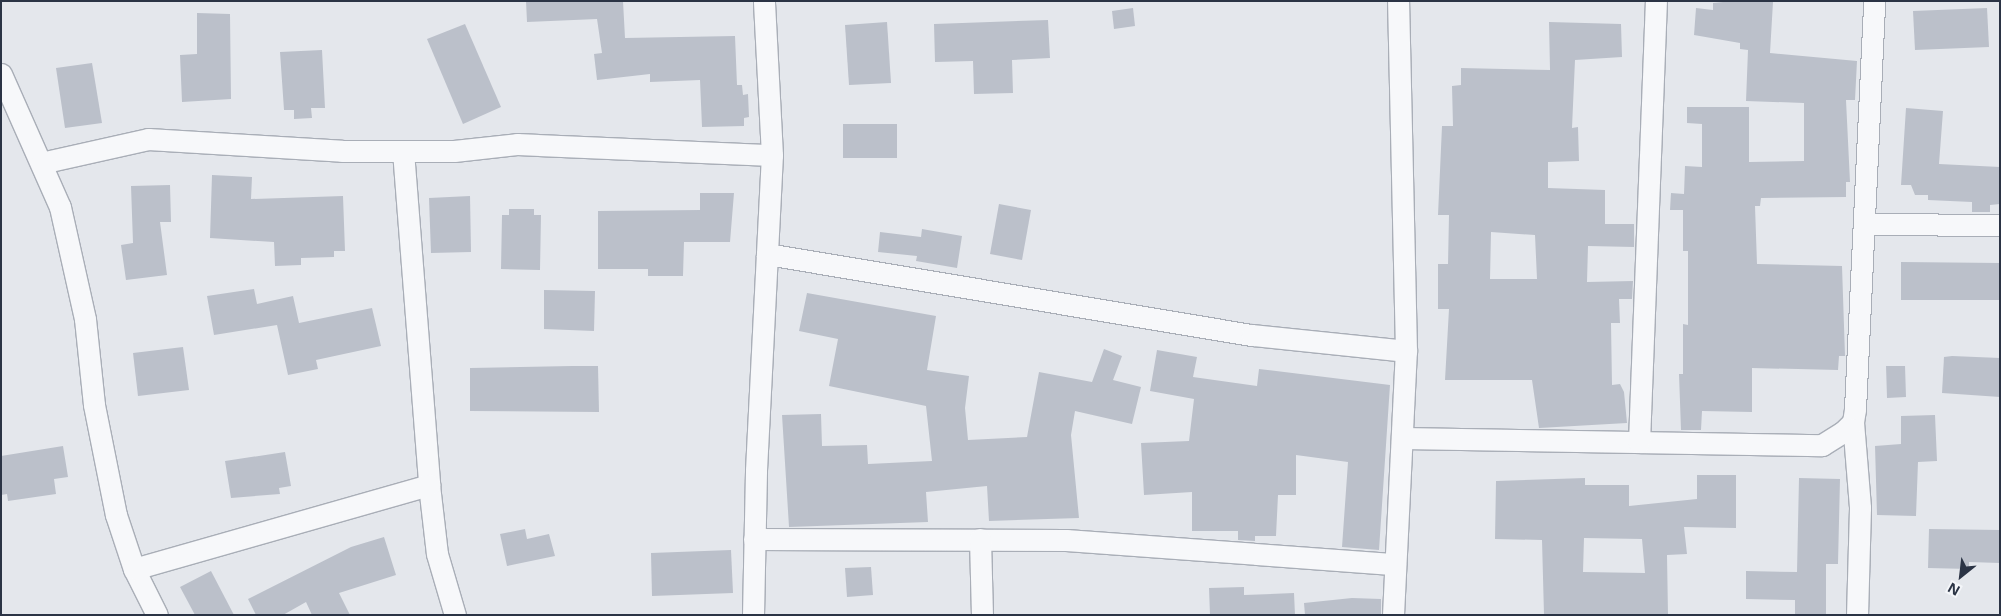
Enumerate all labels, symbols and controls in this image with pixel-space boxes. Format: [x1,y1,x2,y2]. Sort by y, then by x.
north arrow [1936,551,1986,601]
text: N [1944,578,1963,601]

